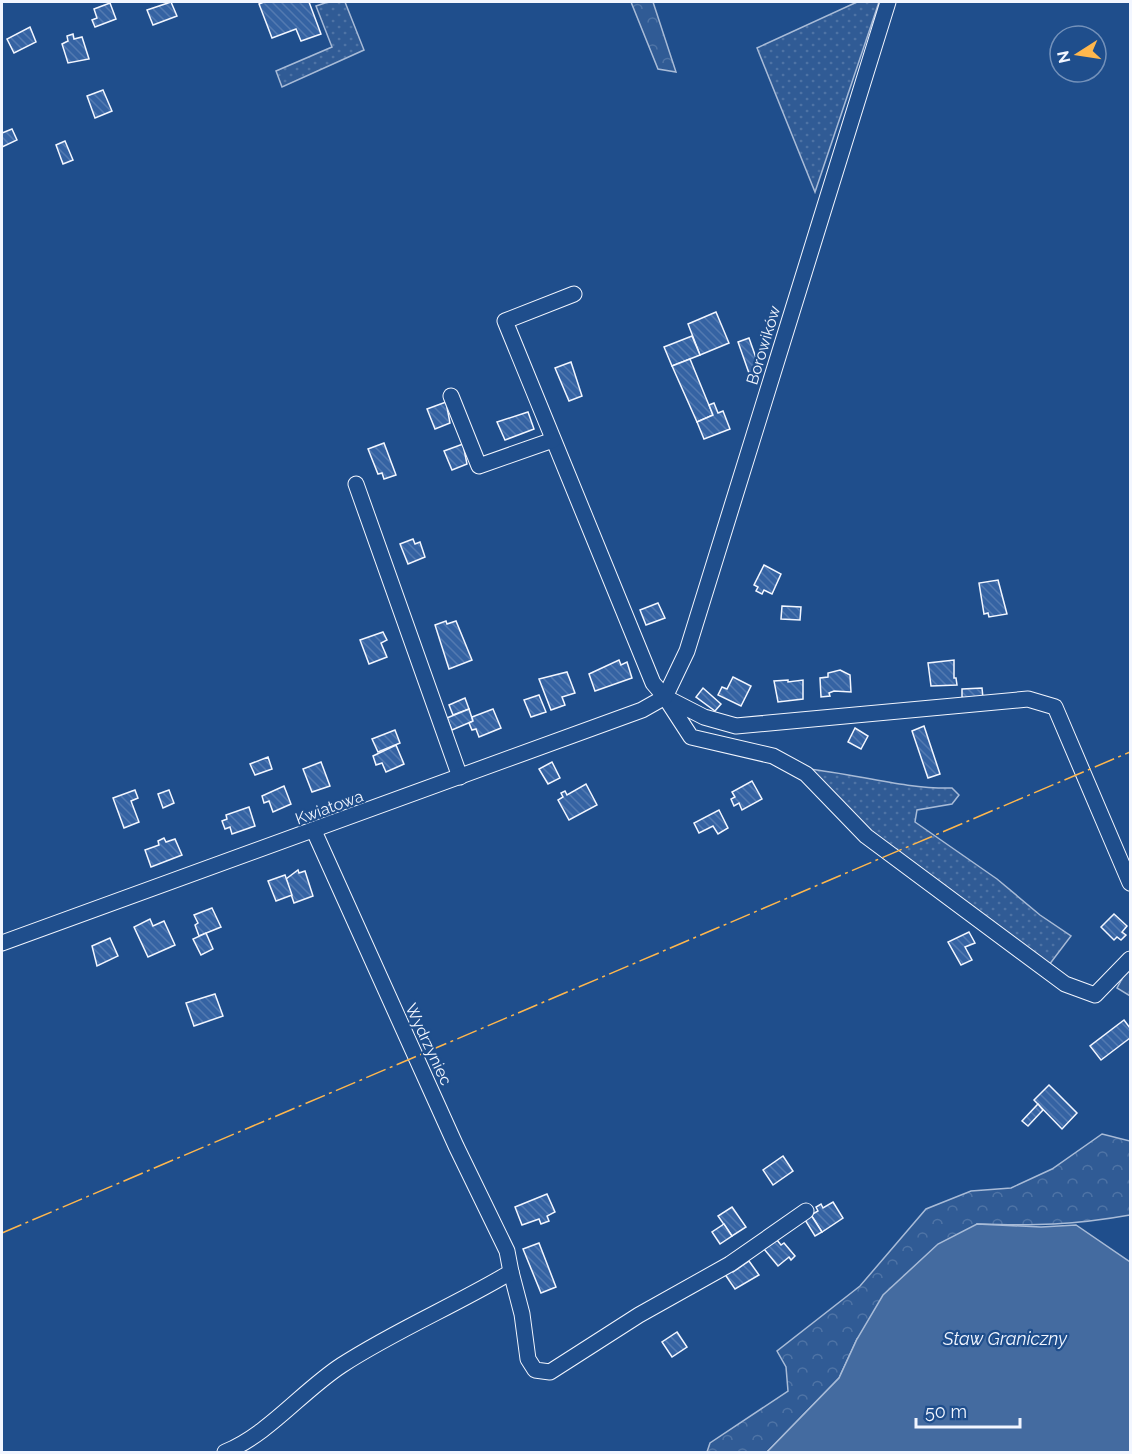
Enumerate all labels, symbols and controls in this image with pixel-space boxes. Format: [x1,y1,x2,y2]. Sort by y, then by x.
north arrow [1048,24,1108,84]
text: N [1053,49,1074,65]
street label: Borowików [742,303,784,387]
street label: Kwiatowa [293,786,366,829]
street label: Wydrzyniec [401,1000,456,1088]
water label: Staw Graniczny [942,1328,1068,1349]
scale bar [916,1391,1020,1429]
text: 50 m [925,1401,967,1422]

